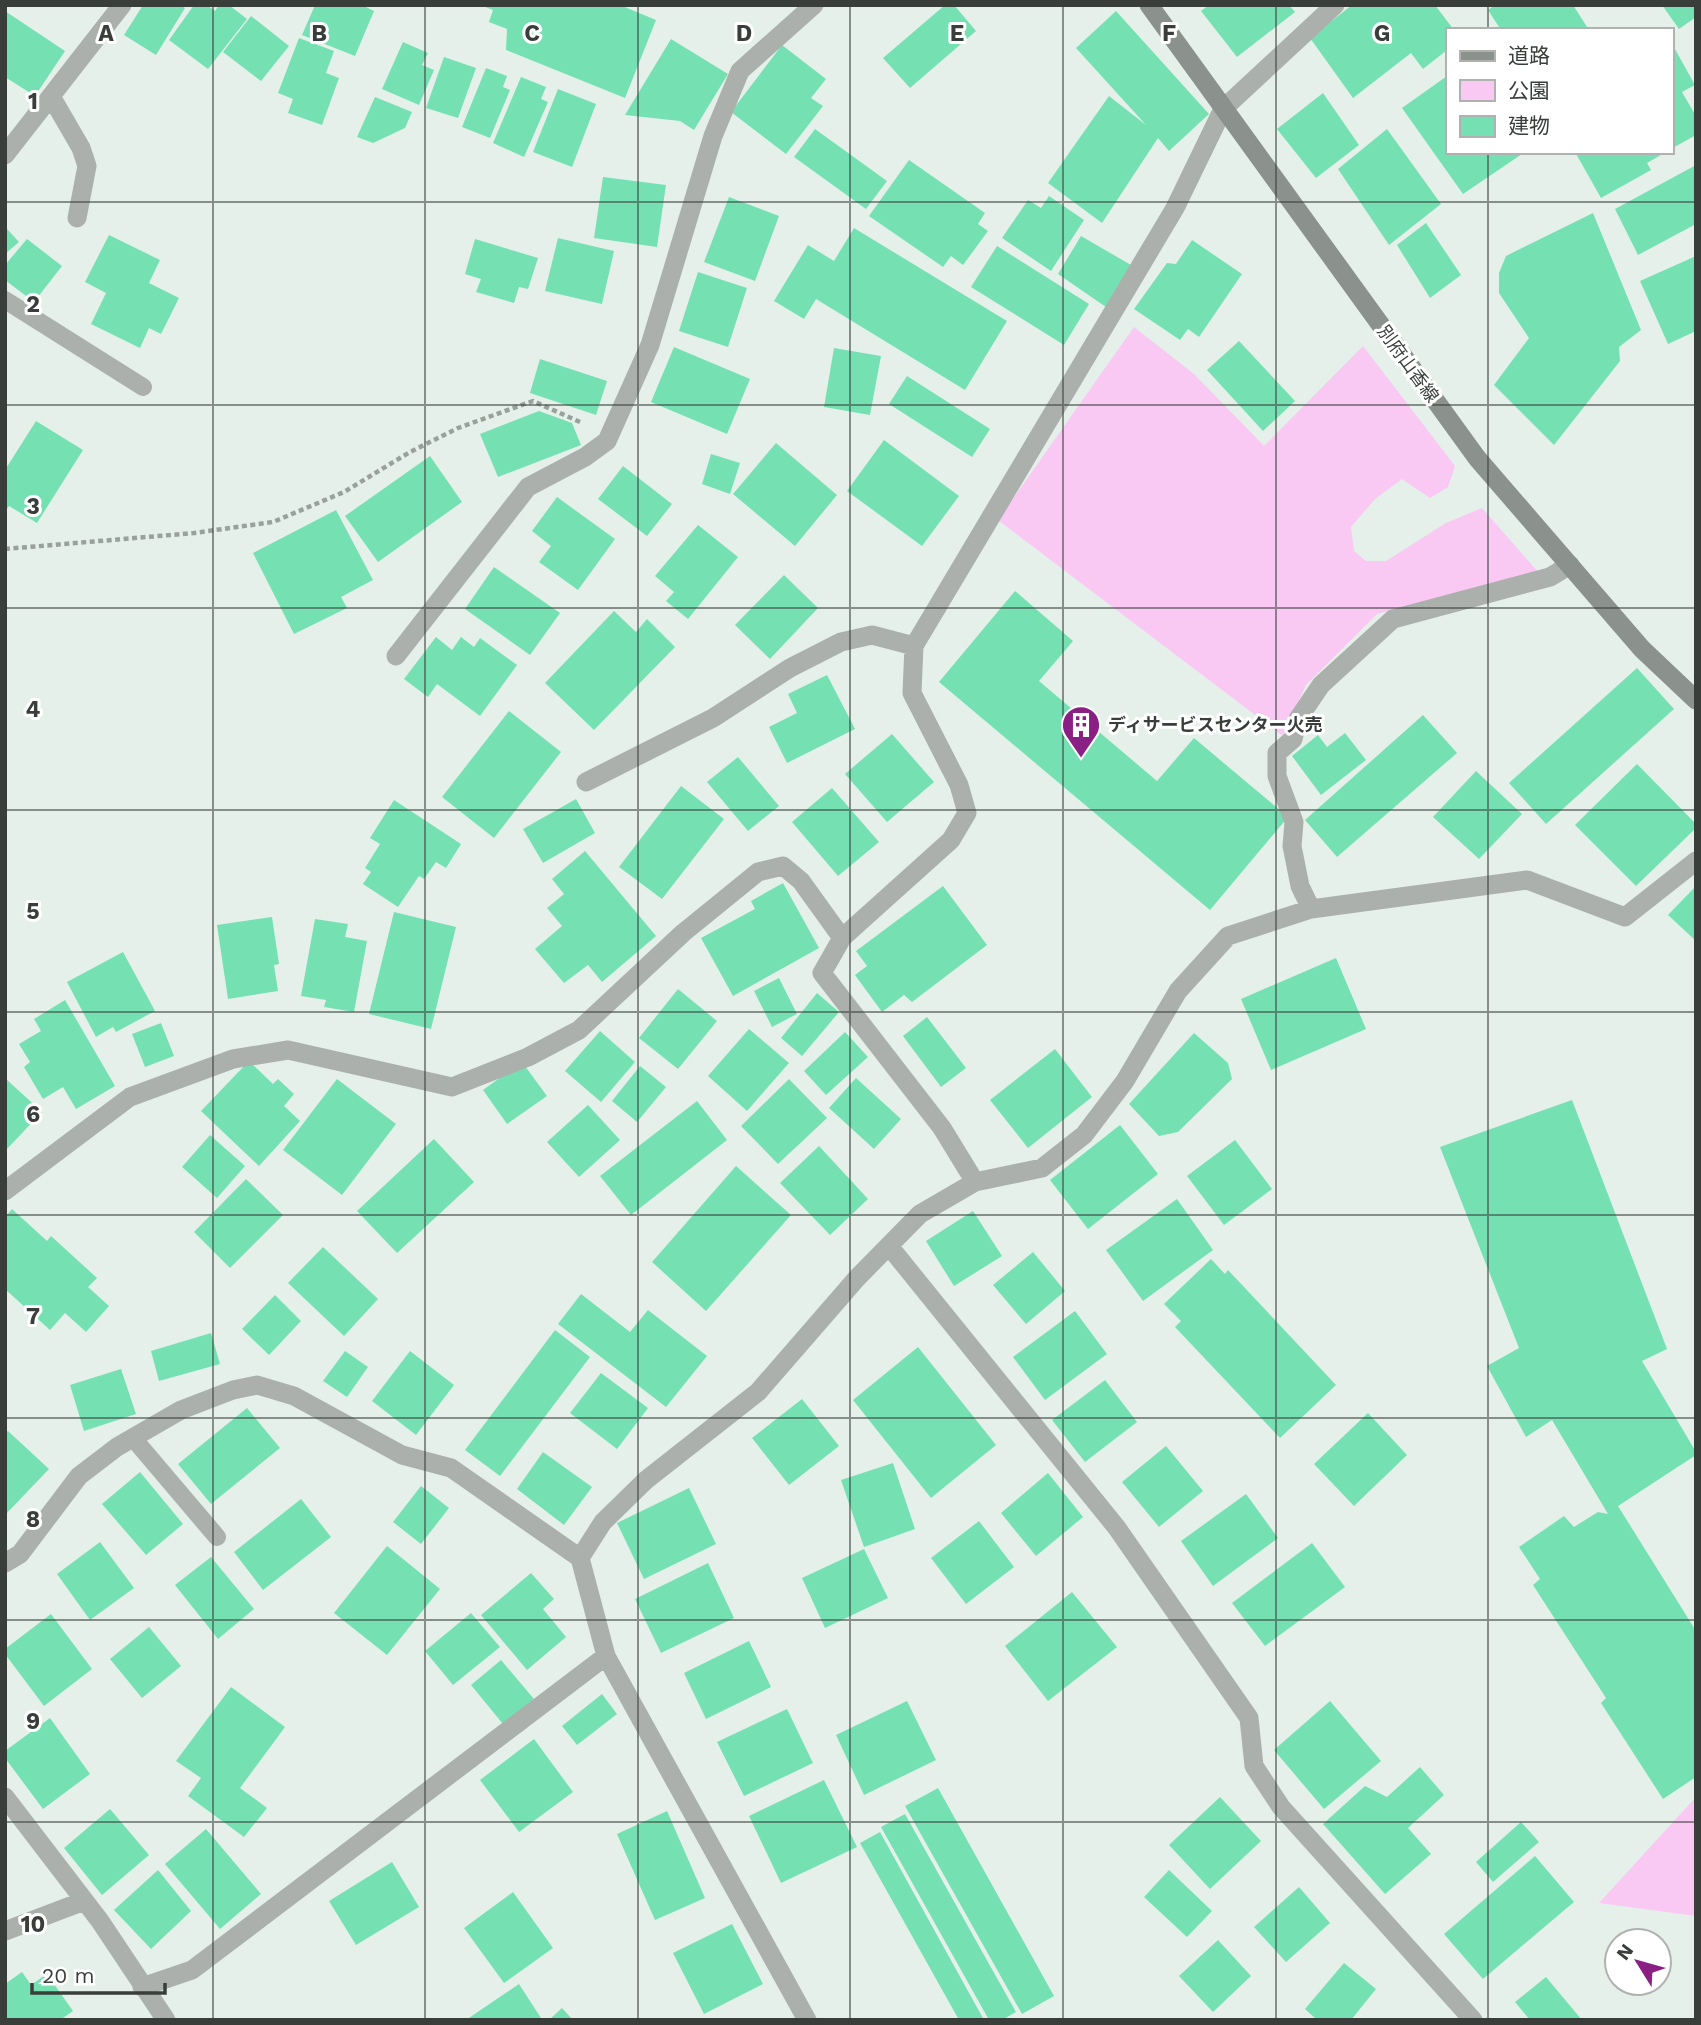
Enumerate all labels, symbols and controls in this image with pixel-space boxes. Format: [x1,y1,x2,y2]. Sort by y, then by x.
text: A [98,20,114,47]
text: B [311,20,327,47]
text: C [524,20,540,47]
text: D [736,20,752,47]
text: E [950,20,964,47]
text: F [1162,20,1176,47]
text: G [1374,20,1390,47]
legend [1446,28,1673,154]
text: 道路 [1508,43,1550,68]
text: 公園 [1508,78,1550,103]
text: 1 [28,88,38,115]
text: 建物 [1508,113,1550,138]
text: 2 [26,291,40,318]
street label: 別府山香線 [1373,321,1443,406]
text: 3 [26,493,40,520]
text: 4 [26,696,41,723]
building icon: ディサービスセンター火売 [1060,704,1102,759]
place label: ディサービスセンター火売 [1108,714,1323,735]
text: 5 [26,898,40,925]
text: 6 [26,1101,40,1128]
text: 7 [26,1303,40,1330]
text: 8 [26,1506,40,1533]
text: 9 [26,1708,40,1735]
text: 10 [21,1911,45,1938]
north arrow [1603,1927,1673,1997]
text: N [1611,1940,1638,1965]
scale bar [32,1952,164,1996]
text: 20 m [42,1963,94,1988]

